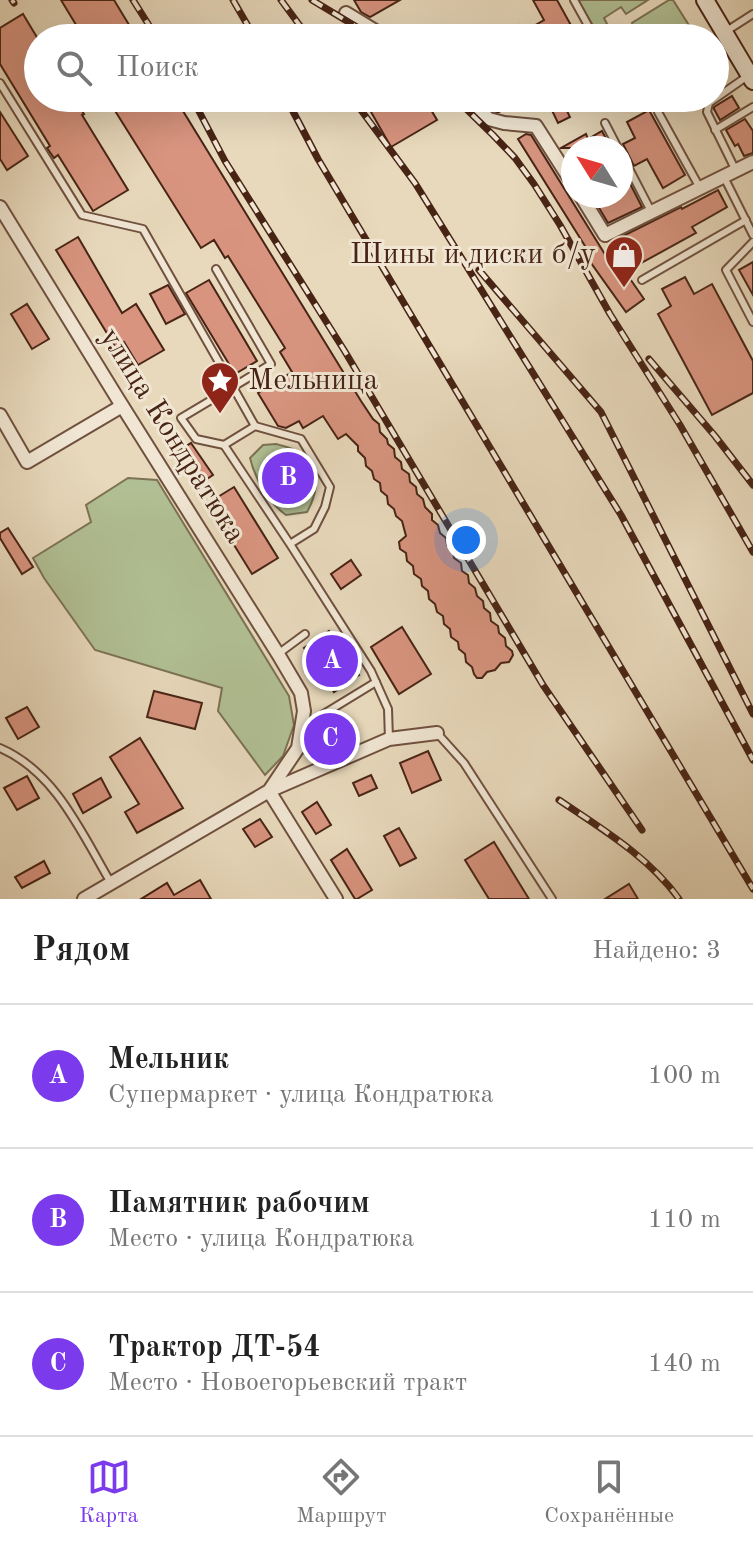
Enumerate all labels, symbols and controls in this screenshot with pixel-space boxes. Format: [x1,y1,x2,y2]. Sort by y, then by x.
search box [24,24,729,112]
icon: search [52,46,96,90]
text: Поиск [116,53,199,83]
north arrow [561,136,633,208]
shop icon: Шины и диски б/у [603,234,645,289]
place label: Шины и диски б/у [350,240,596,270]
street label: улица Кондратюка [94,323,250,549]
place icon: Мельница [199,360,241,415]
place label: Мельница [248,366,378,396]
pin: B [262,448,314,508]
your location [446,520,486,560]
pin: A [306,631,358,691]
pin: C [304,709,356,769]
text: Рядом [32,934,131,968]
text: Найдено: 3 [592,938,721,964]
text: Мельник [108,1045,229,1075]
text: A [48,1063,68,1089]
text: 100 m [648,1063,721,1089]
text: Супермаркет · улица Кондратюка [108,1082,494,1108]
text: Памятник рабочим [108,1189,370,1219]
text: B [49,1207,67,1233]
text: 110 m [648,1207,721,1233]
text: Место · улица Кондратюка [108,1226,414,1252]
text: Трактор ДТ-54 [108,1333,321,1363]
text: C [49,1351,67,1377]
text: 140 m [648,1351,721,1377]
text: Место · Новоегорьевский тракт [108,1370,467,1396]
tab: Карта [79,1455,138,1530]
tab: Маршрут [296,1455,387,1530]
tab: Сохранённые [544,1455,674,1530]

